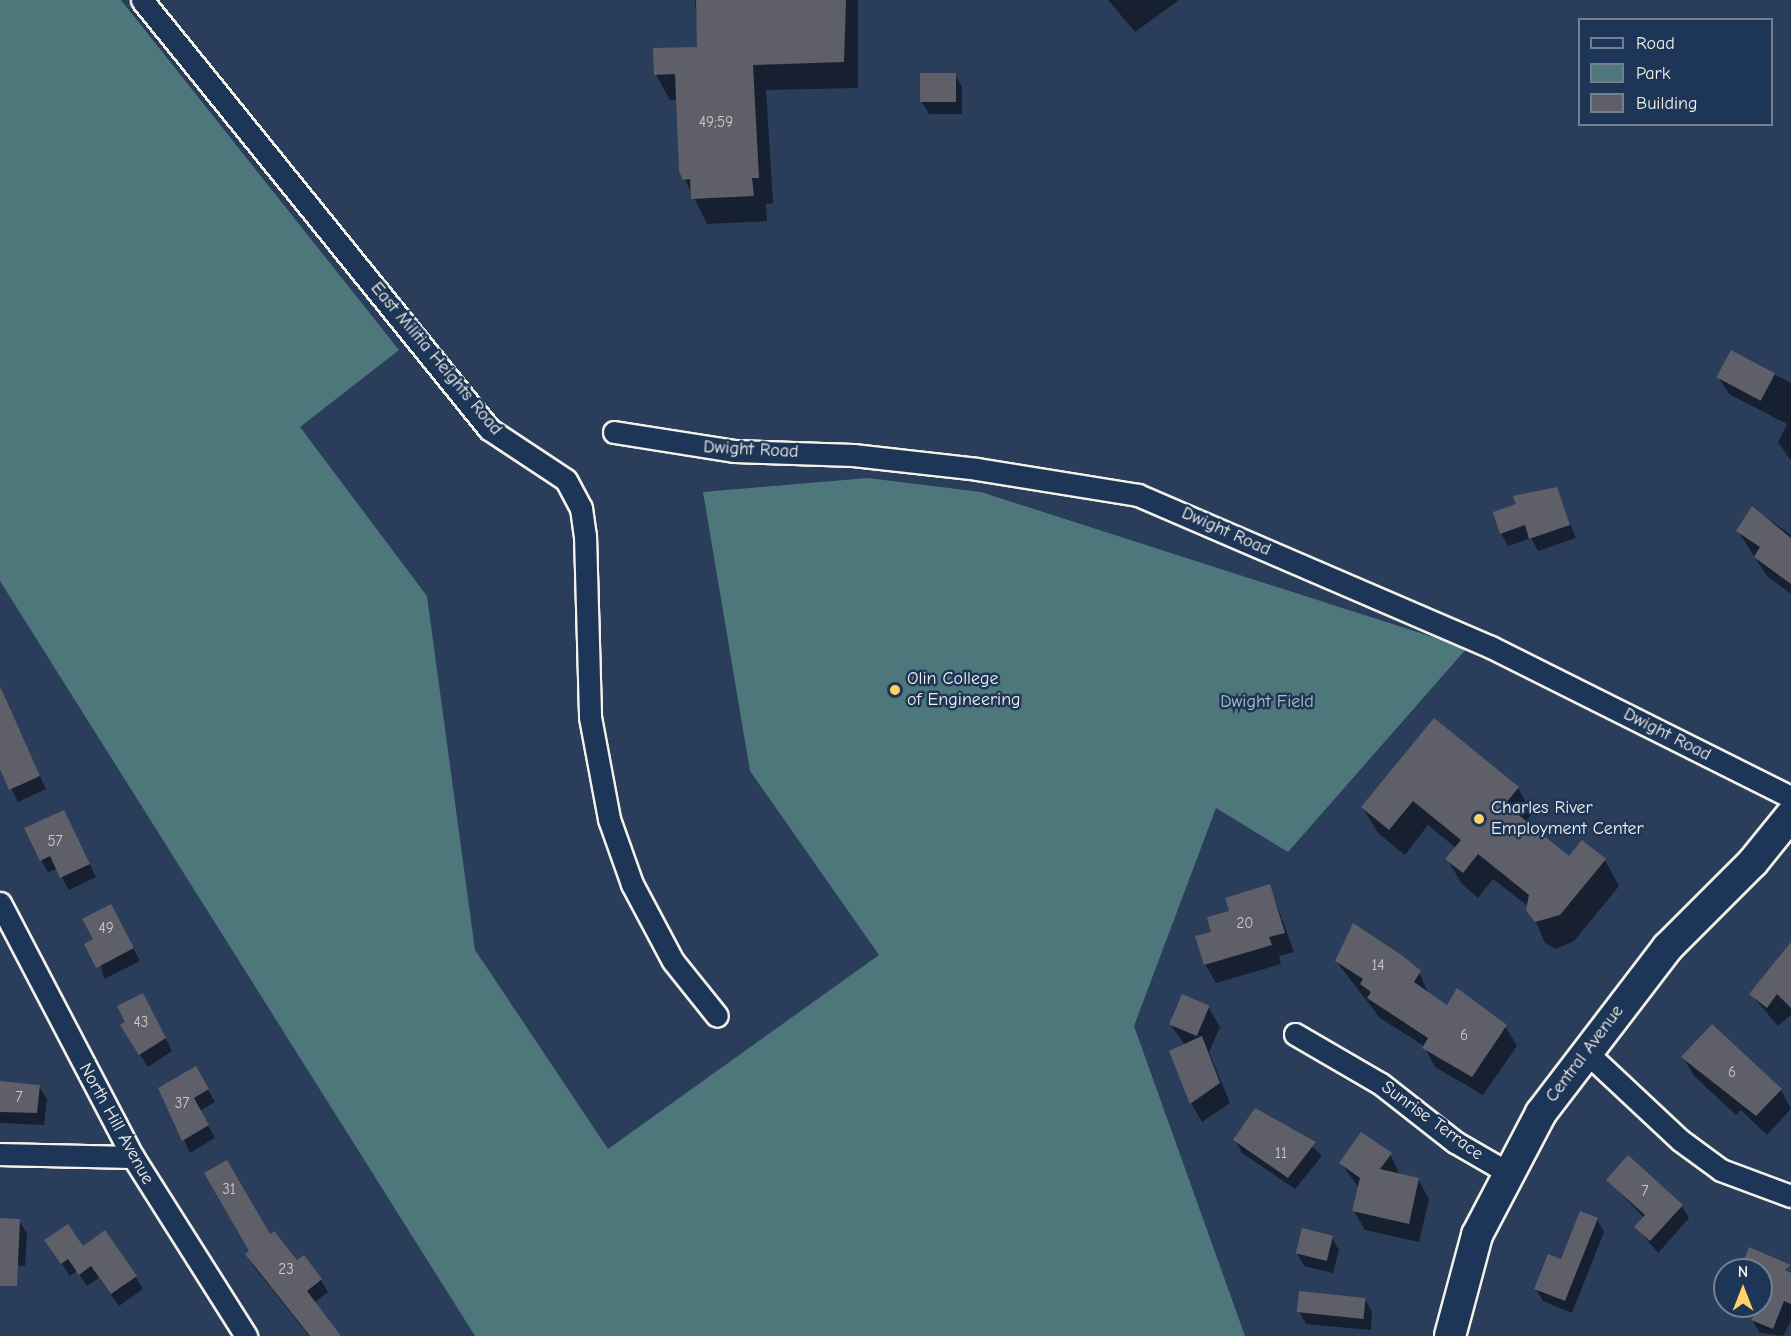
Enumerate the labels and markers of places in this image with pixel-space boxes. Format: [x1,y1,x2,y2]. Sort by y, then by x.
place label: Olin College of Engineering [907,669,1021,712]
marker: Olin College of Engineering [888,683,902,697]
place label: Charles River Employment Center [1491,798,1644,840]
marker: Charles River Employment Center [1472,812,1486,826]

